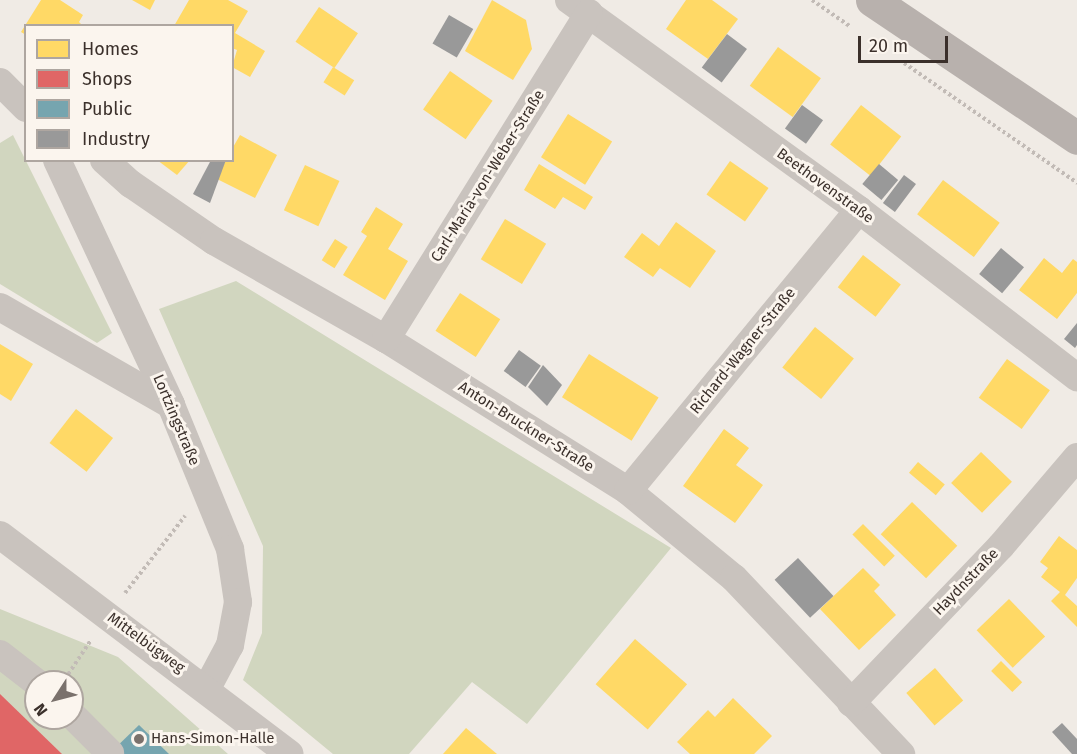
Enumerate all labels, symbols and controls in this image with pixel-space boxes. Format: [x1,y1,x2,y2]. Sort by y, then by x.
legend [24,24,234,162]
scale bar [861,24,951,62]
text: 20 m [869,35,908,57]
text: Homes [82,38,138,60]
text: Shops [82,68,132,90]
street label: Carl-Maria-von-Weber-Straße [428,87,548,265]
text: Public [82,98,132,120]
text: Industry [82,128,150,150]
street label: Beethovenstraße [773,145,877,227]
street label: Richard-Wagner-Straße [687,284,799,418]
street label: Lortzingstraße [149,372,203,468]
street label: Anton-Bruckner-Straße [455,378,597,476]
street label: Haydnstraße [930,545,1002,619]
street label: Mittelbügweg [104,609,188,677]
north arrow [24,670,84,730]
text: N [30,700,51,720]
place label: Hans-Simon-Halle [151,730,274,748]
marker: Hans-Simon-Halle [132,732,146,746]

